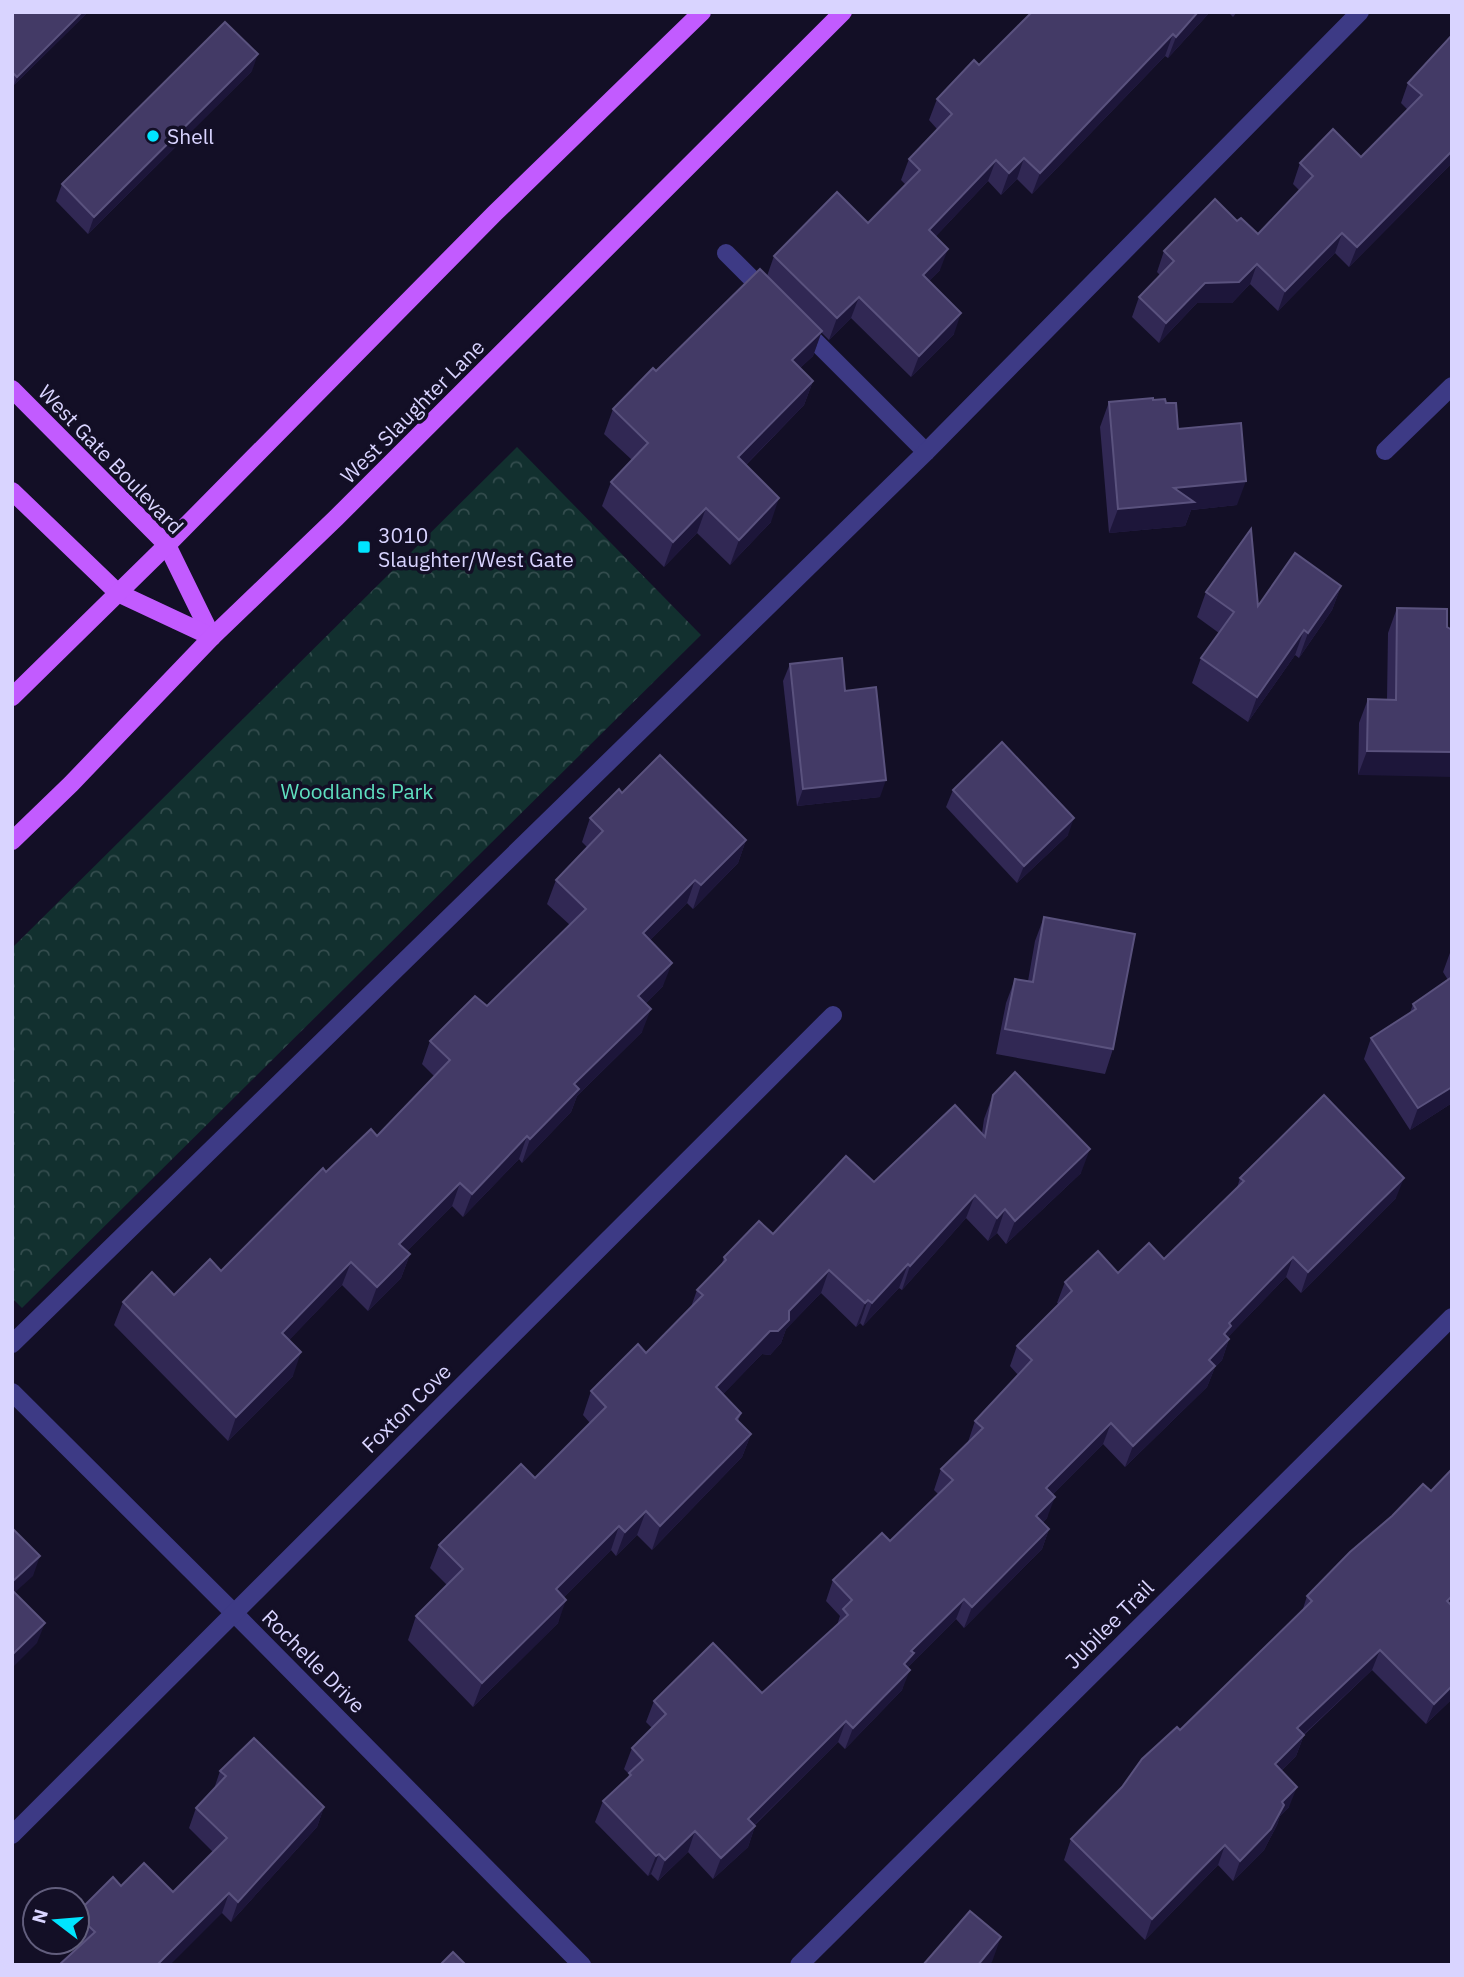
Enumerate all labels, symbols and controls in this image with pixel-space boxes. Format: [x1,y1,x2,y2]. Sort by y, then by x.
place label: Shell [167,122,214,150]
marker: Shell [145,128,161,144]
street label: West Slaughter Lane [334,333,490,489]
street label: West Gate Boulevard [32,378,190,540]
place label: 3010 Slaughter/West Gate [378,521,574,573]
marker: 3010 Slaughter/West Gate [356,539,372,555]
park label: Woodlands Park [281,777,433,805]
street label: Foxton Cove [355,1357,457,1459]
street label: Jubilee Trail [1059,1573,1160,1674]
street label: Rochelle Drive [256,1603,372,1719]
north arrow [21,1886,91,1956]
text: N [26,1906,53,1926]

